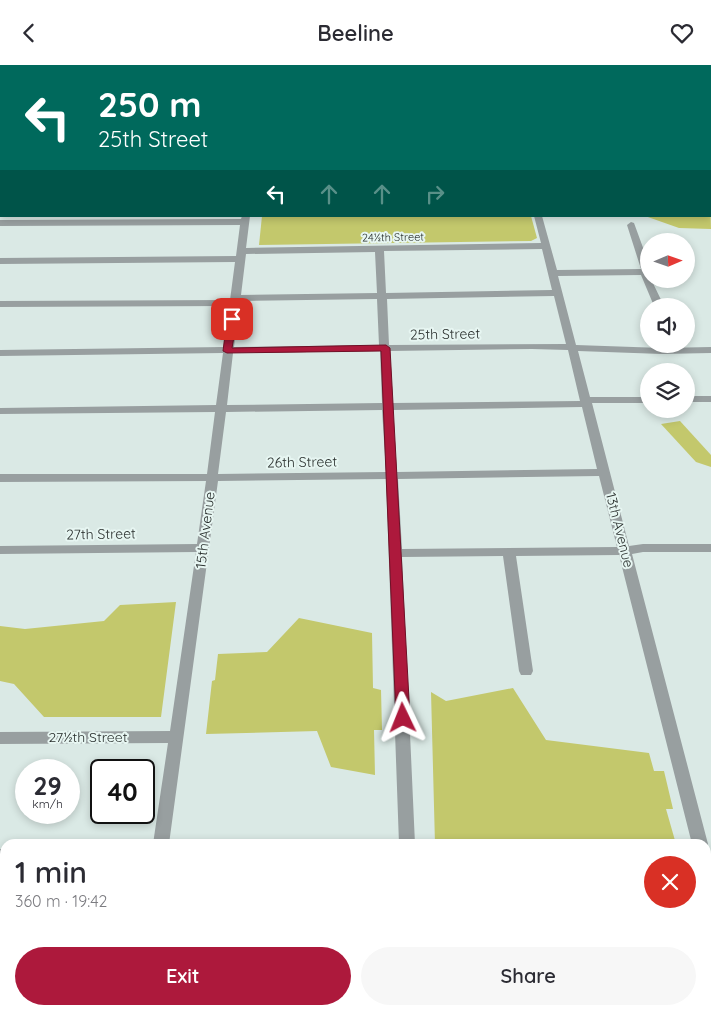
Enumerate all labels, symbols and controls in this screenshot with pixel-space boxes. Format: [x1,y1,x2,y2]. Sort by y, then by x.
icon: back [15,19,43,47]
text: Beeline [317,19,394,47]
icon: heart [668,19,696,47]
text: 250 m [98,82,202,126]
icon: left [15,85,80,150]
text: 25th Street [98,125,208,153]
icon: left [262,180,290,208]
icon: ahead [315,180,343,208]
icon: ahead [368,180,396,208]
icon: right [421,180,449,208]
street label: 24½th Street [362,229,424,245]
north arrow [640,233,695,287]
map controls [640,233,695,418]
pin [211,298,253,340]
button: sound [640,298,695,353]
icon: arrive [218,305,246,333]
street label: 25th Street [410,324,480,344]
button: layers [640,363,695,418]
street label: 26th Street [267,452,337,472]
street label: 15th Avenue [191,491,219,569]
street label: 13th Avenue [602,491,638,570]
street label: 27th Street [66,524,136,544]
position arrow [376,691,428,743]
street label: 27½th Street [49,728,128,746]
speed limit sign: 40 [90,759,155,824]
text: 29 [33,770,62,801]
text: km/h [32,796,63,811]
text: 1 min [15,853,87,891]
button: close [644,856,696,908]
text: 360 m · 19:42 [15,891,107,911]
button: Exit [15,947,351,1005]
button: Share [361,947,696,1005]

